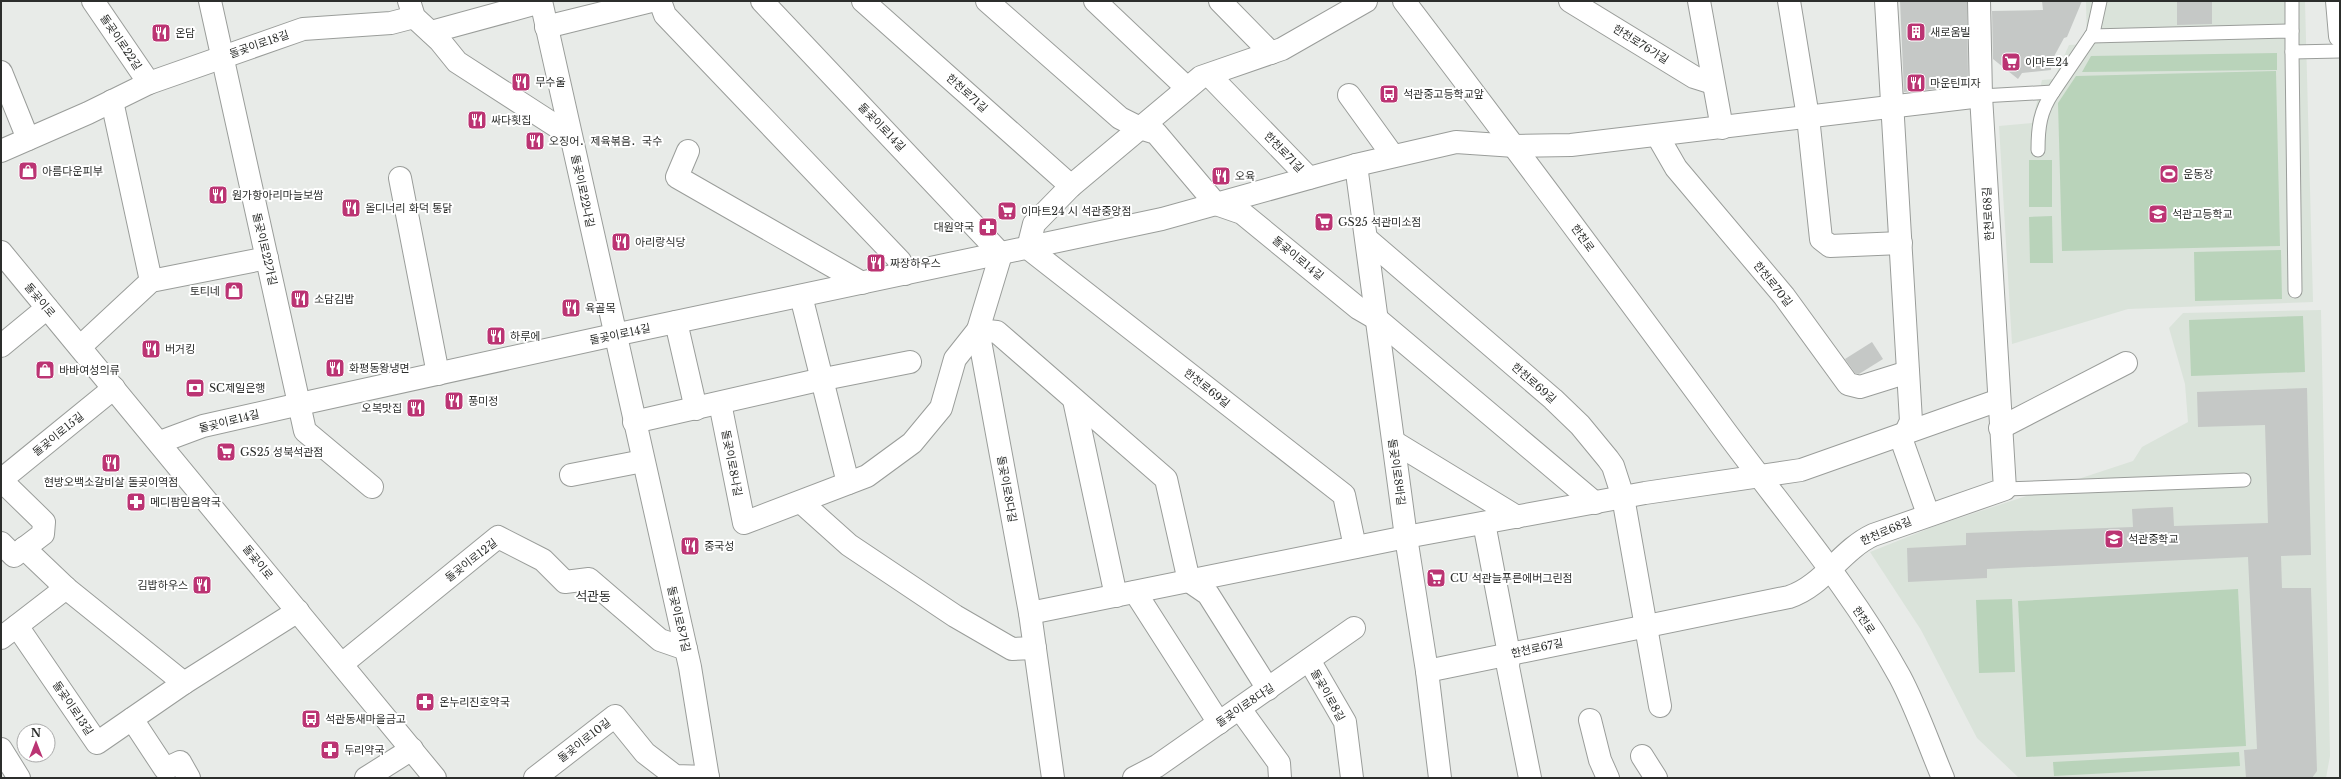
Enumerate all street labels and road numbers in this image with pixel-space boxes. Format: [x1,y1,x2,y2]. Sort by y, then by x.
street label: 돌곶이로22길 [97,11,145,73]
street label: 한천로76가길 [1610,21,1672,67]
street label: 돌곶이로18길 [227,27,291,61]
street label: 한천로71길 [943,71,991,115]
street label: 돌곶이로14길 [855,100,909,154]
street label: 한천로71길 [1261,129,1307,175]
street label: 돌곶이로22나길 [568,153,598,229]
street label: 한천로68길 [1980,187,1996,241]
street label: 돌곶이로22가길 [250,211,280,287]
street label: 한천로 [1568,222,1598,254]
street label: 돌곶이로14길 [1270,233,1326,283]
street label: 한천로70길 [1751,259,1795,309]
street label: 돌곶이로 [22,280,58,320]
street label: 돌곶이로14길 [588,321,652,347]
street label: 한천로69길 [1509,360,1559,406]
street label: 한천로69길 [1181,366,1233,410]
street label: 돌곶이로14길 [197,407,261,435]
street label: 돌곶이로15길 [30,409,86,459]
street label: 돌곶이로8나길 [719,429,745,497]
street label: 돌곶이로8바길 [1385,438,1409,506]
street label: 돌곶이로8다길 [994,455,1020,523]
street label: 한천로68길 [1858,514,1914,548]
street label: 돌곶이로12길 [442,535,500,585]
street label: 돌곶이로 [240,542,276,582]
street label: 돌곶이로8가길 [665,585,693,653]
street label: 한천로 [1850,603,1878,637]
street label: 한천로67길 [1510,636,1564,660]
street label: 돌곶이로8길 [1308,667,1348,723]
street label: 돌곶이로13길 [50,678,96,738]
street label: 돌곶이로8다길 [1213,680,1277,730]
street label: 돌곶이로10길 [555,715,613,765]

